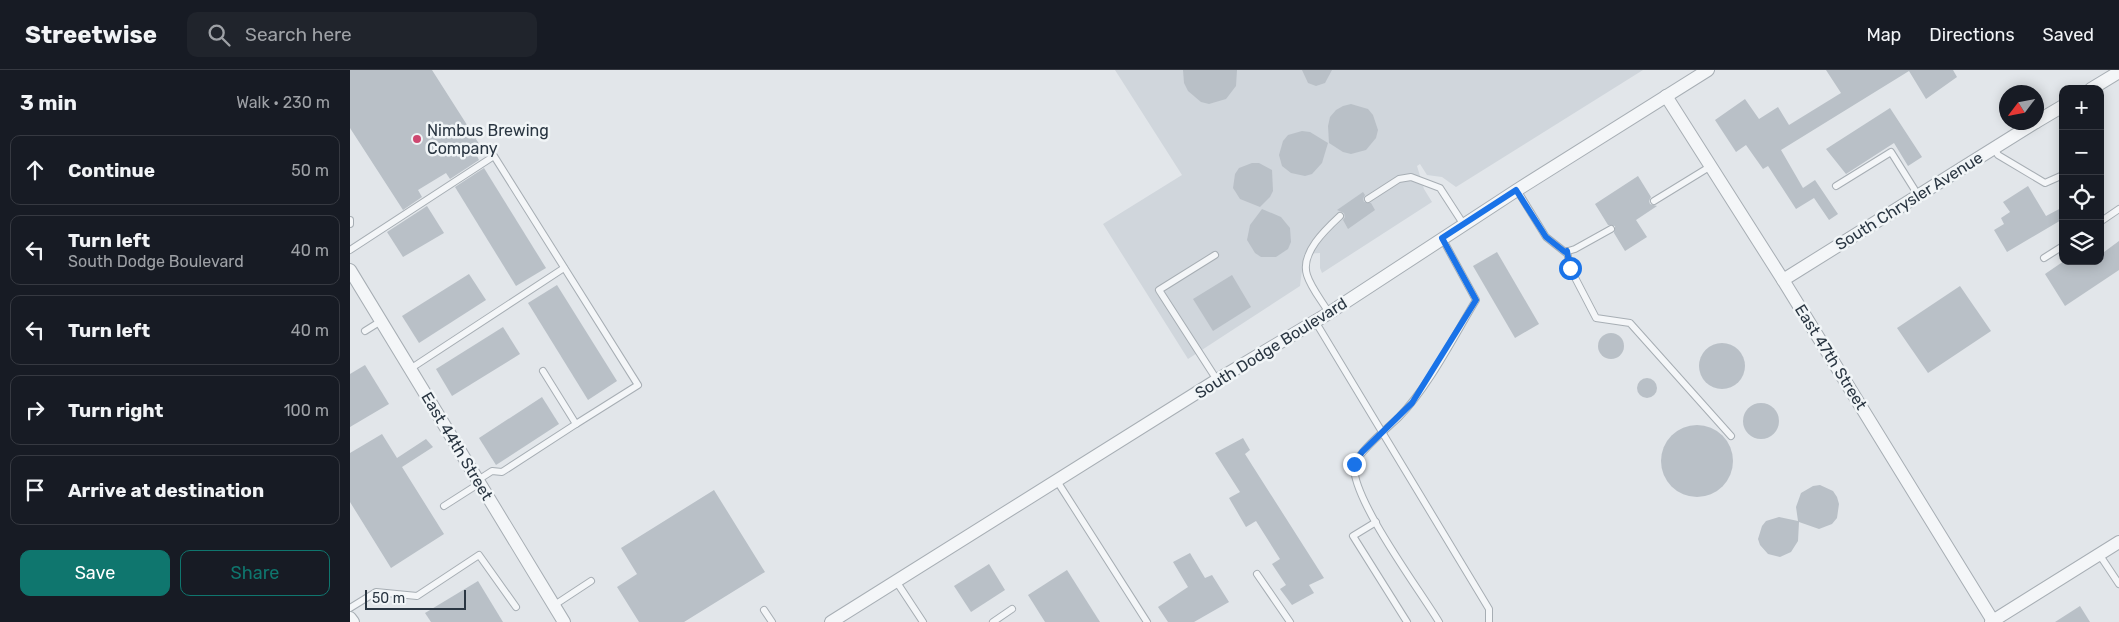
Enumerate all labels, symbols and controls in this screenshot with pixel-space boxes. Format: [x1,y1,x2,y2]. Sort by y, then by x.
search box [187,12,537,57]
text: Streetwise [25,21,157,49]
icon: search [205,21,233,49]
text: Search here [245,23,352,46]
text: Map [1866,24,1901,46]
text: Directions [1929,24,2015,46]
text: Saved [2043,24,2094,46]
north arrow [1999,85,2044,130]
map controls [2059,85,2104,265]
button: + [2059,85,2104,130]
text: 3 min [20,90,77,115]
text: Walk · 230 m [236,93,330,112]
place label: Nimbus Brewing Company [427,121,549,158]
button: − [2059,130,2104,175]
marker: Nimbus Brewing Company [411,133,423,145]
street label: South Chrysler Avenue [1832,148,1986,254]
icon: ahead [21,156,49,184]
text: Continue [68,159,155,182]
text: 50 m [291,161,329,180]
button: locate [2059,175,2104,220]
button: layers [2059,220,2104,265]
text: Turn left [68,229,150,252]
icon: left [21,236,49,264]
text: 40 m [291,241,329,260]
text: South Dodge Boulevard [68,252,244,271]
route start [1559,257,1582,280]
street label: South Dodge Boulevard [1191,293,1351,403]
street label: East 47th Street [1791,301,1871,413]
icon: left [21,316,49,344]
text: Turn left [68,319,150,342]
text: 40 m [291,321,329,340]
street label: East 44th Street [417,388,497,504]
icon: right [21,396,49,424]
text: Turn right [68,399,163,422]
text: 100 m [284,401,329,420]
route end [1343,453,1366,476]
icon: arrive [21,476,49,504]
text: Arrive at destination [68,479,264,502]
button: Save [20,550,170,596]
button: Share [180,550,330,596]
scale bar [365,587,466,610]
text: 50 m [372,590,405,607]

